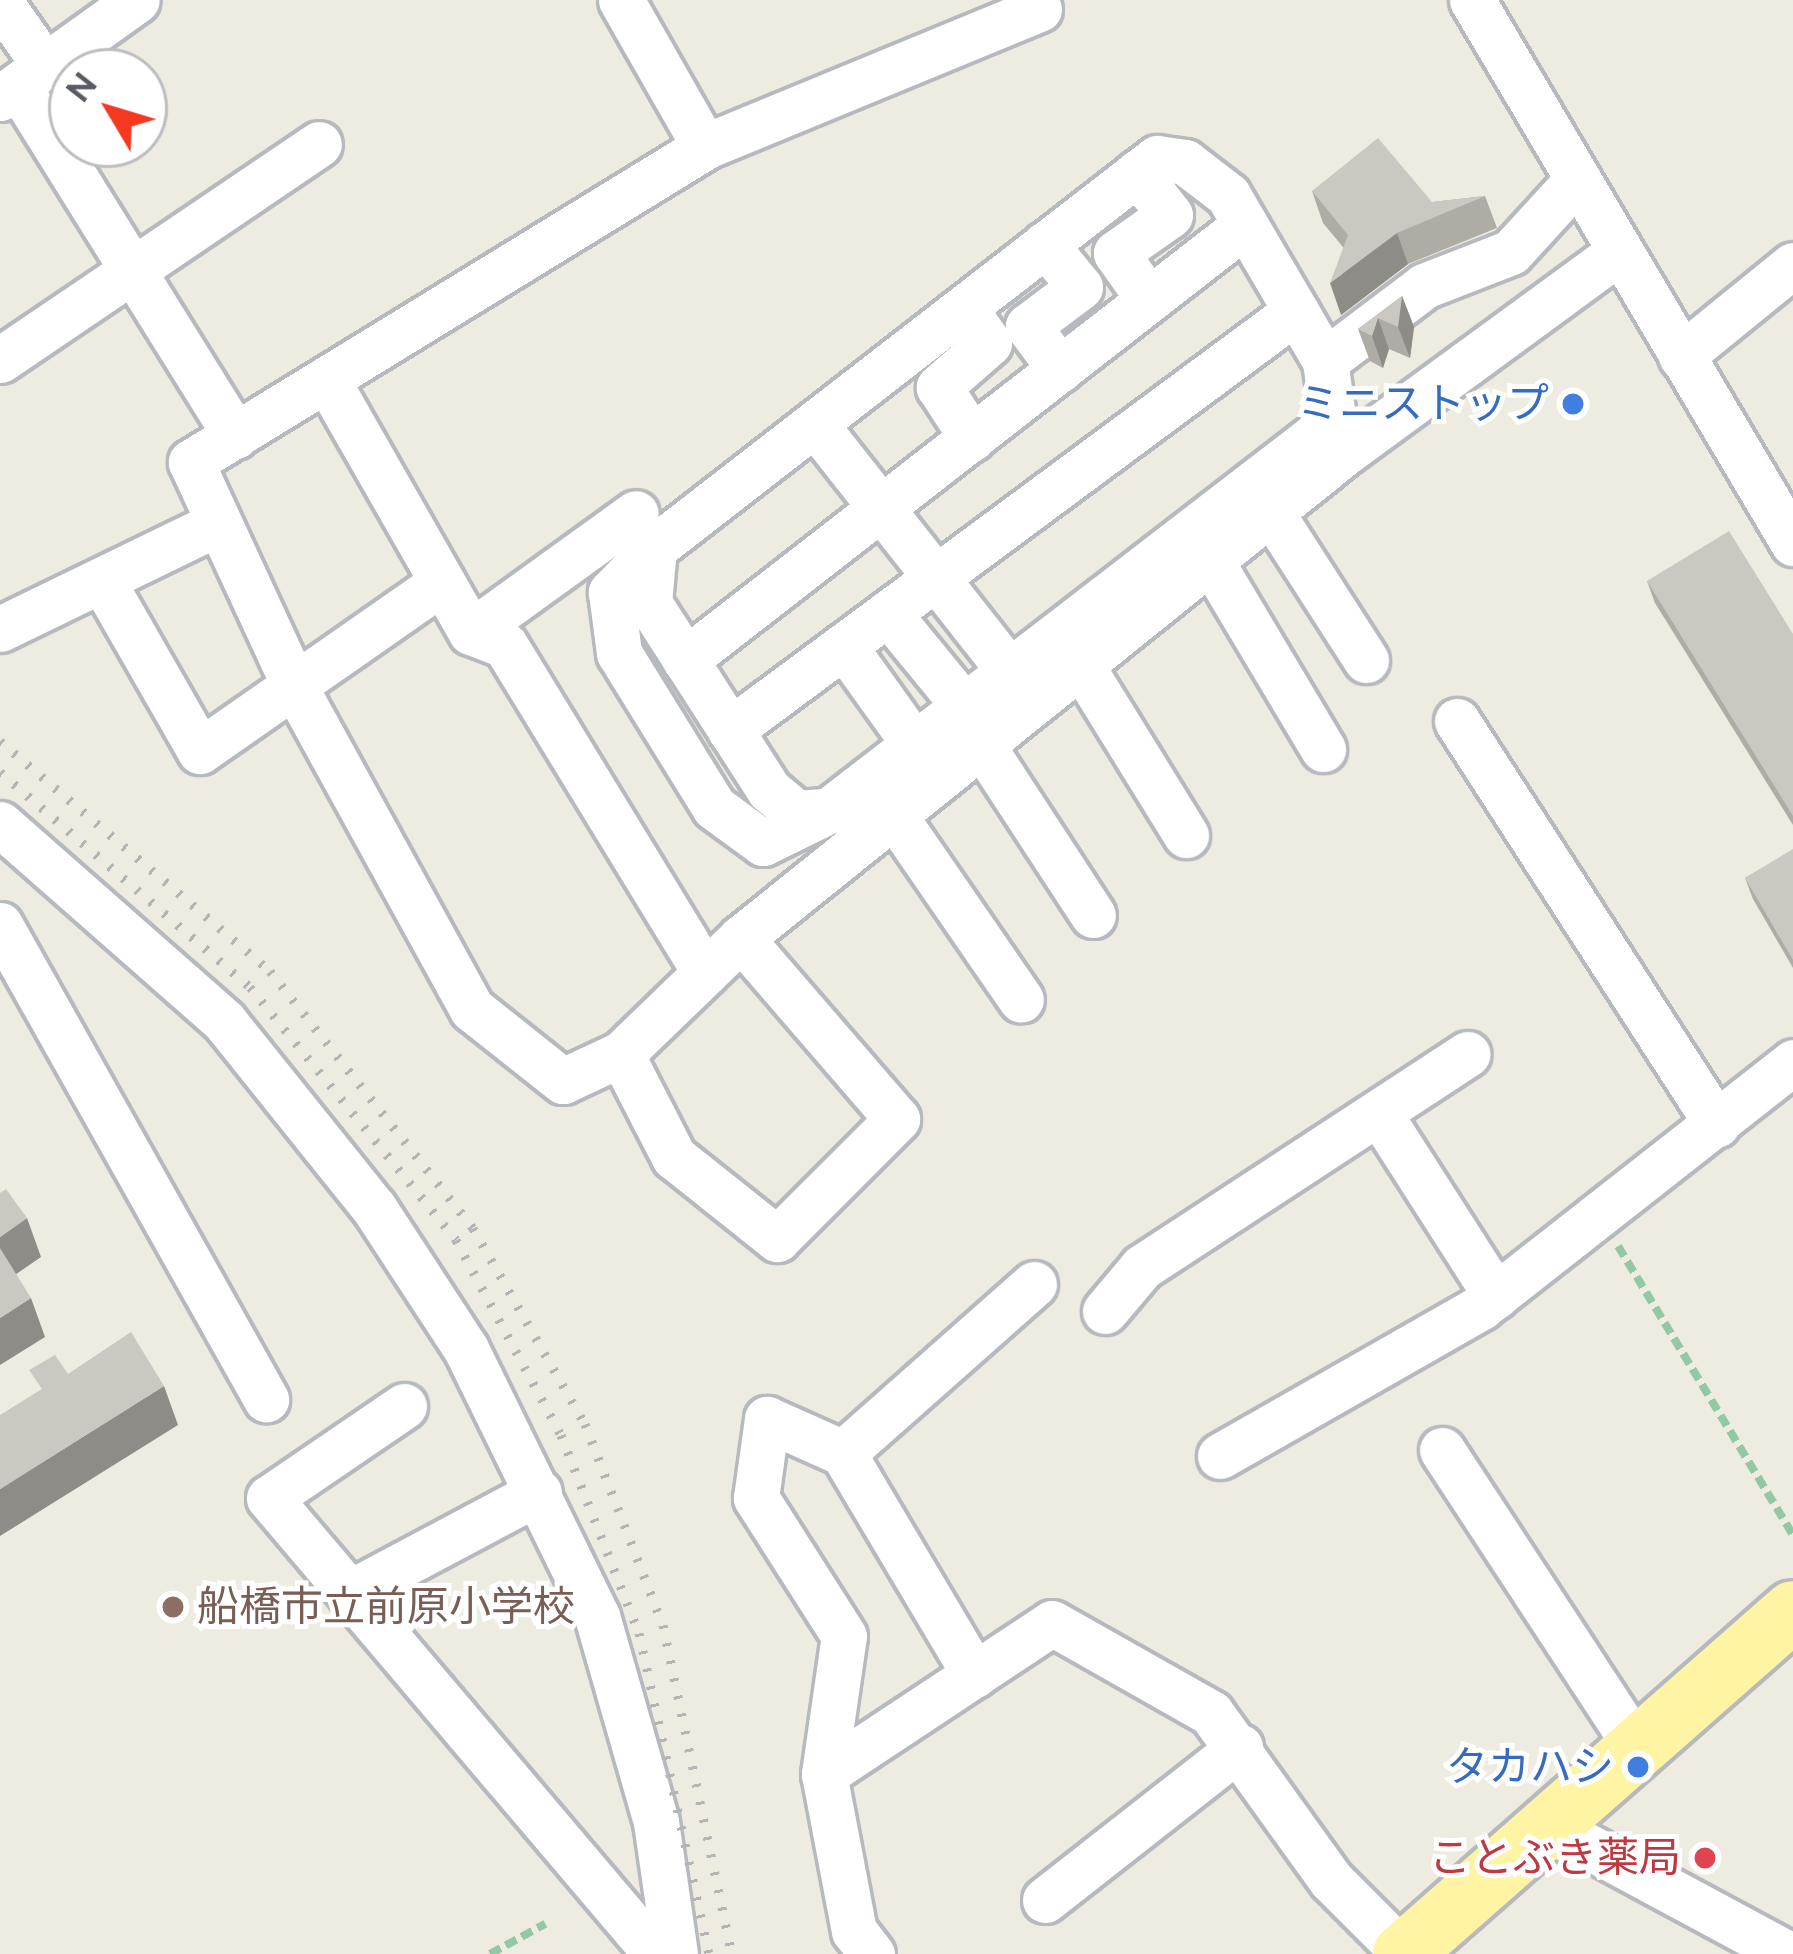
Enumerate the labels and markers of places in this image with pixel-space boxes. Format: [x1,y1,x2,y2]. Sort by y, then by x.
place label: ミニストップ [1297,379,1549,429]
marker: ミニストップ [1560,391,1586,417]
place label: 船橋市立前原小学校 [197,1582,575,1632]
marker: 船橋市立前原小学校 [160,1594,186,1620]
place label: タカハシ [1446,1742,1614,1792]
marker: タカハシ [1625,1754,1651,1780]
place label: ことぶき薬局 [1429,1833,1681,1883]
marker: ことぶき薬局 [1692,1845,1718,1871]

